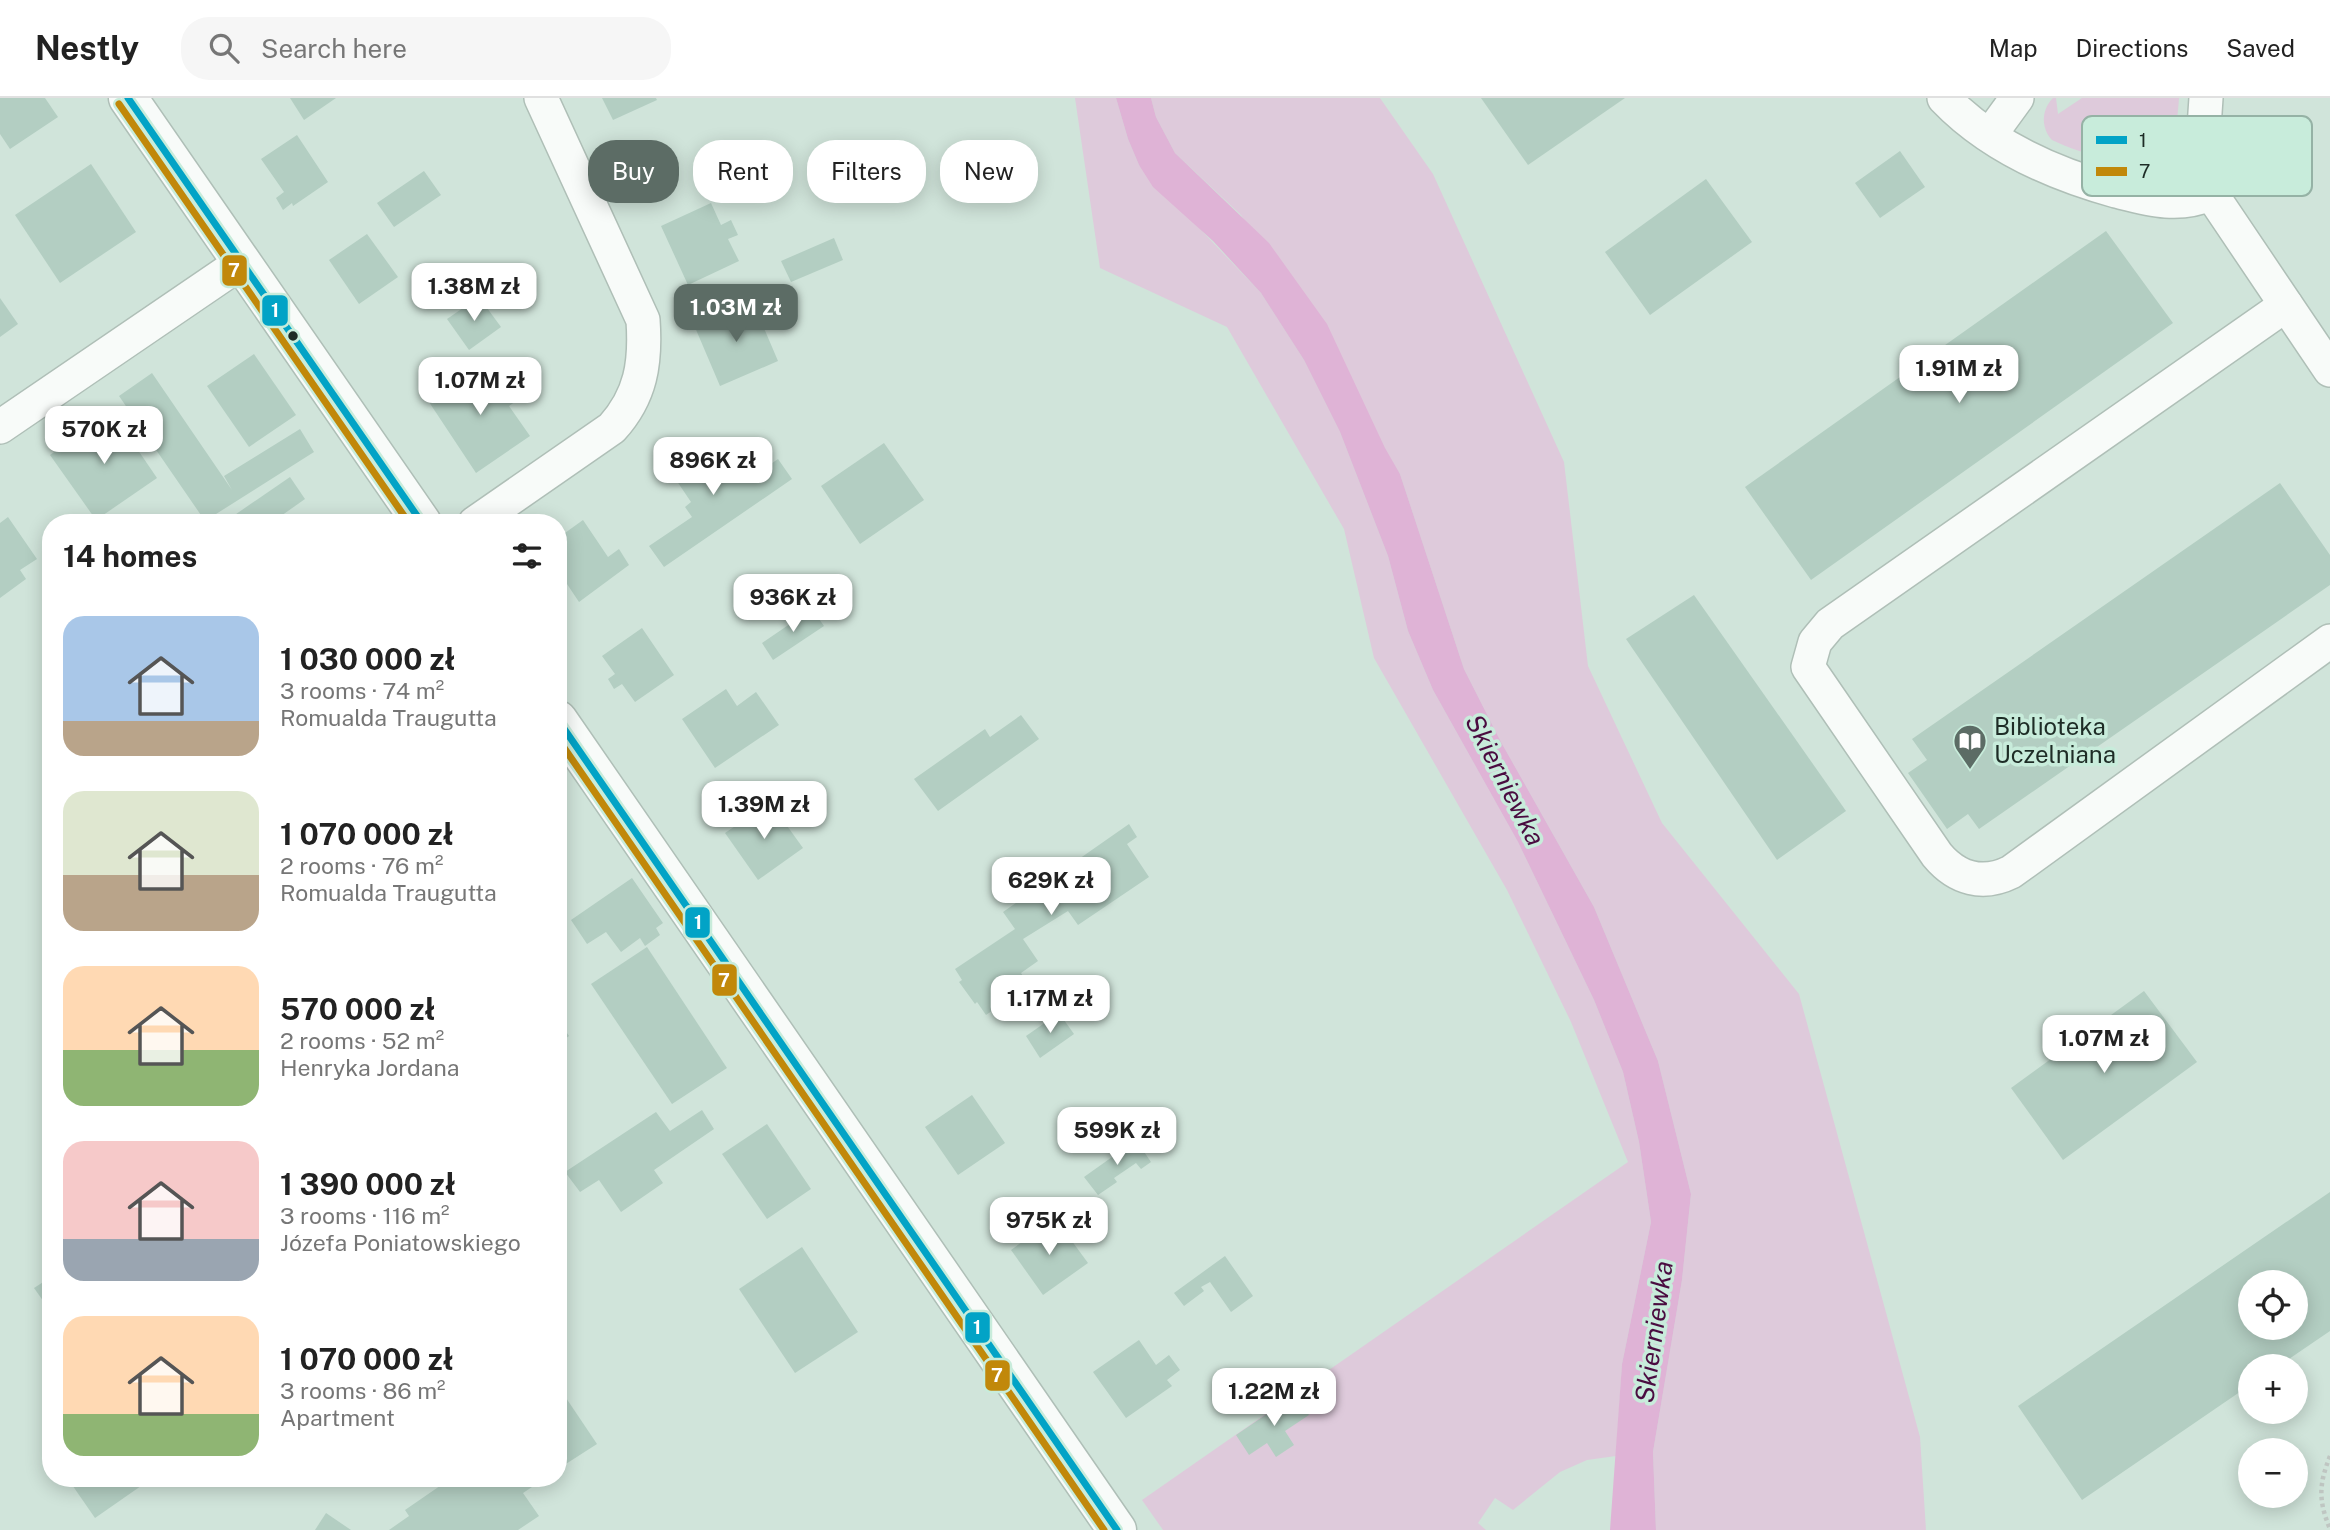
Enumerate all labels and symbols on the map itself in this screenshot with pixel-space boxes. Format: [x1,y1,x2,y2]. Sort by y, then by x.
legend [2082,116,2312,196]
text: 1 [2139,129,2147,151]
text: 7 [2139,160,2150,182]
line badge: 7 [221,254,248,287]
text: 7 [228,259,240,281]
pin: 1.38M zł [402,264,546,323]
pin: 1.03M zł [664,285,808,344]
line badge: 1 [261,294,289,327]
text: 1 [271,299,279,321]
unlabelled marker [286,329,300,343]
pin: 1.91M zł [1887,345,2031,405]
pin: 1.07M zł [408,358,552,417]
pin: 570K zł [39,406,169,466]
pin: 896K zł [648,438,778,497]
pin: 936K zł [728,574,858,634]
water label: Skierniewka [1459,709,1552,851]
place label: Biblioteka Uczelniana [1994,712,2116,768]
library icon: Biblioteka Uczelniana [1951,722,1989,771]
pin: 1.39M zł [692,782,836,841]
pin: 629K zł [986,858,1116,917]
line badge: 1 [684,906,711,939]
text: 1 [694,911,702,933]
line badge: 7 [711,963,738,997]
text: 7 [718,969,730,991]
pin: 1.17M zł [978,976,1122,1035]
pin: 1.07M zł [2032,1016,2176,1075]
pin: 599K zł [1052,1108,1182,1167]
pin: 975K zł [984,1198,1114,1257]
water label: Skierniewka [1628,1259,1679,1405]
line badge: 1 [964,1311,991,1344]
text: 1 [973,1316,981,1338]
line badge: 7 [984,1359,1011,1392]
text: 7 [991,1364,1003,1386]
pin: 1.22M zł [1202,1368,1346,1428]

